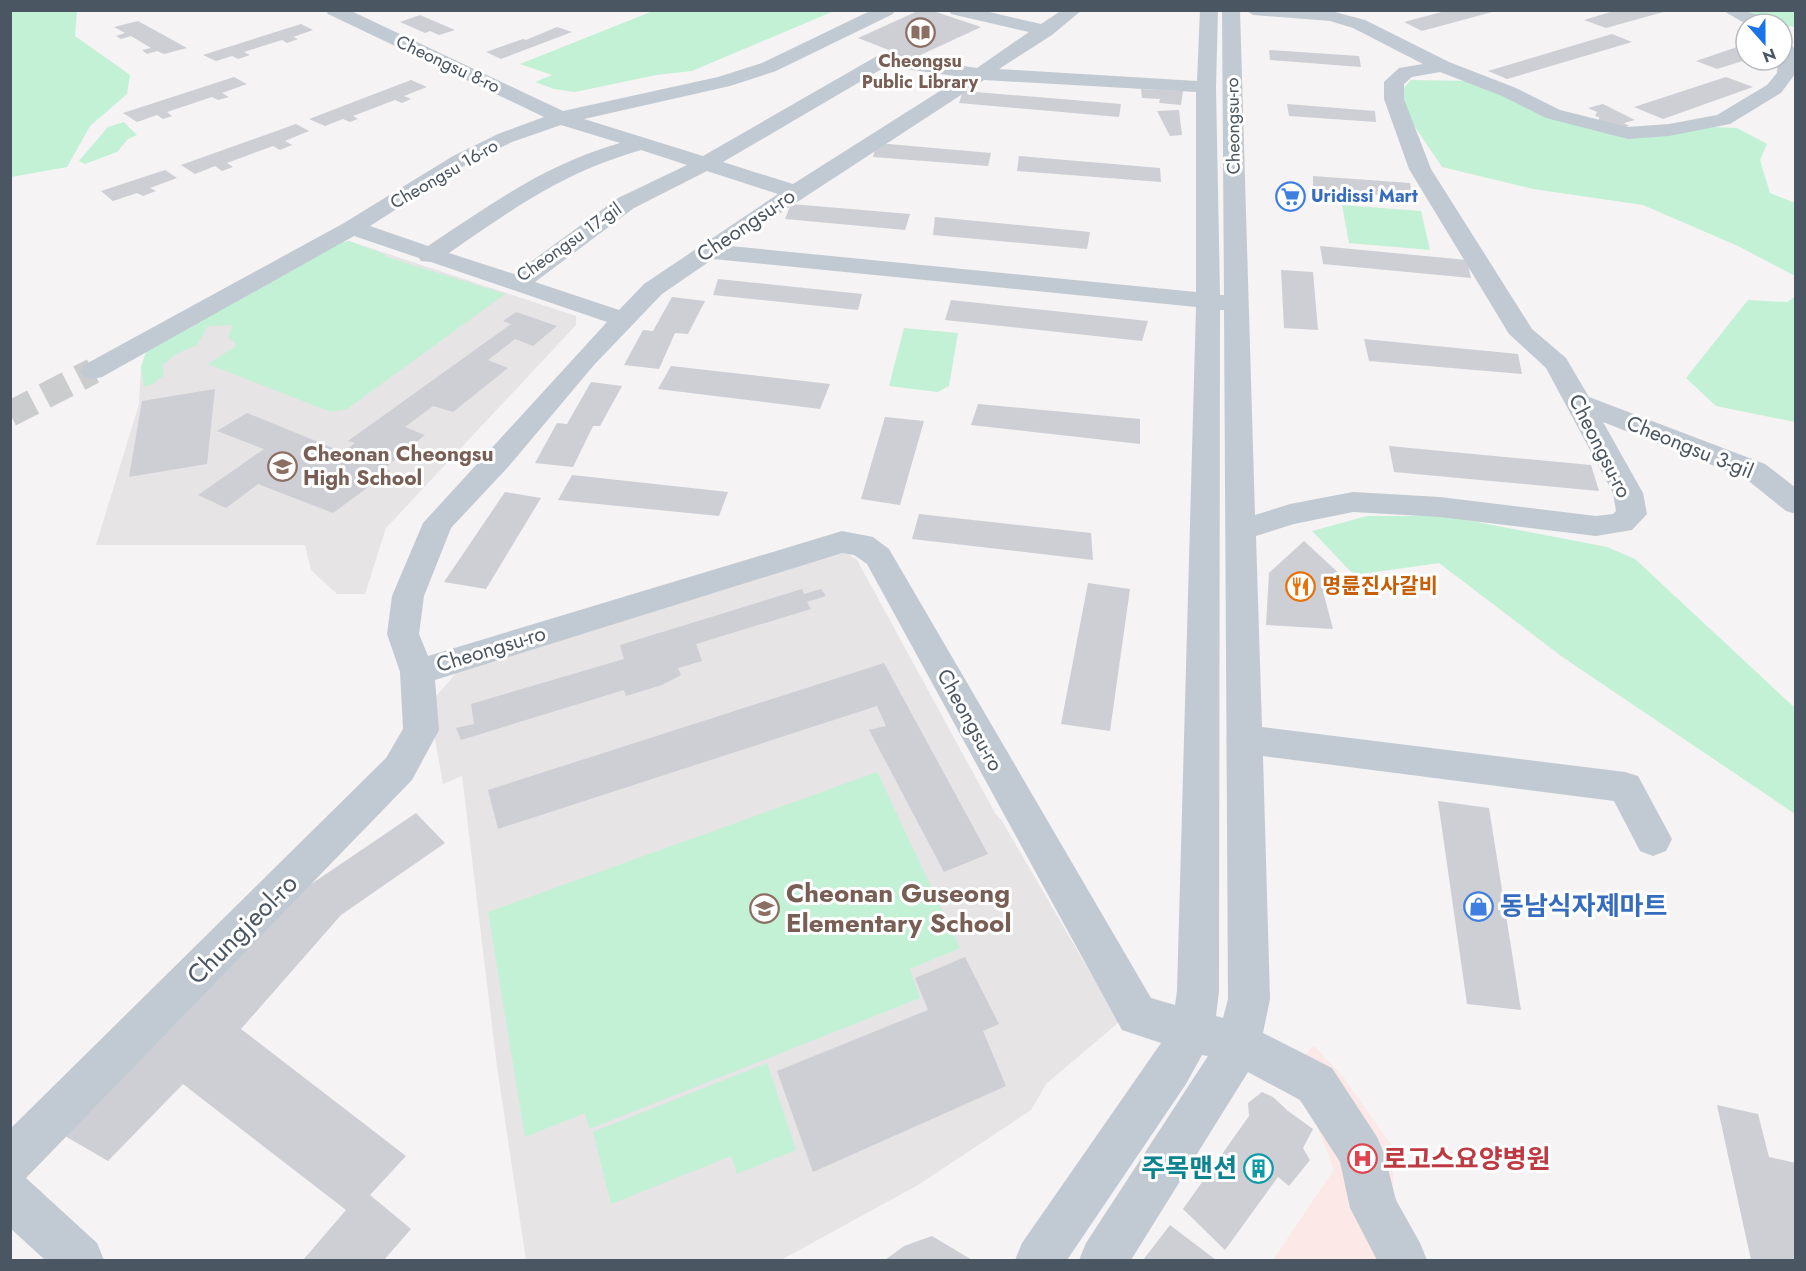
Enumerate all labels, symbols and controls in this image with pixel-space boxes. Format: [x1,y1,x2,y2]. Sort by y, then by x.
north arrow [1734,12,1794,72]
library icon: Cheongsu Public Library [904,16,936,48]
street label: Cheongsu 8-ro [392,29,504,100]
text: N [1759,43,1779,69]
place label: Cheongsu Public Library [862,48,979,95]
street label: Cheongsu-ro [1219,77,1247,175]
street label: Cheongsu 16-ro [385,132,503,215]
supermarket icon: Uridissi Mart [1274,180,1306,212]
street label: Cheongsu-ro [691,181,801,269]
place label: Uridissi Mart [1311,183,1418,209]
street label: Cheongsu 17-gil [511,196,627,288]
street label: Cheongsu-ro [1561,389,1639,503]
street label: Cheongsu 3-gil [1622,408,1758,486]
place label: Cheonan Cheongsu High School [303,439,494,493]
school or university icon: Cheonan Cheongsu High School [266,450,298,482]
restaurant icon: 명륜진사갈비 [1285,570,1317,602]
place label: 명륜진사갈비 [1322,571,1438,601]
street label: Cheongsu-ro [433,618,549,680]
street label: Cheongsu-ro [930,663,1010,777]
street label: Chungjeol-ro [178,865,306,993]
place label: Cheonan Guseong Elementary School [786,874,1011,942]
place label: 동남식자제마트 [1500,887,1667,925]
shop icon: 동남식자제마트 [1463,890,1495,922]
school or university icon: Cheonan Guseong Elementary School [749,892,781,924]
place label: 로고스요양병원 [1383,1140,1550,1178]
hospital icon: 로고스요양병원 [1346,1143,1378,1175]
place label: 주목맨션 [1141,1149,1237,1187]
building icon: 주목맨션 [1242,1152,1274,1184]

